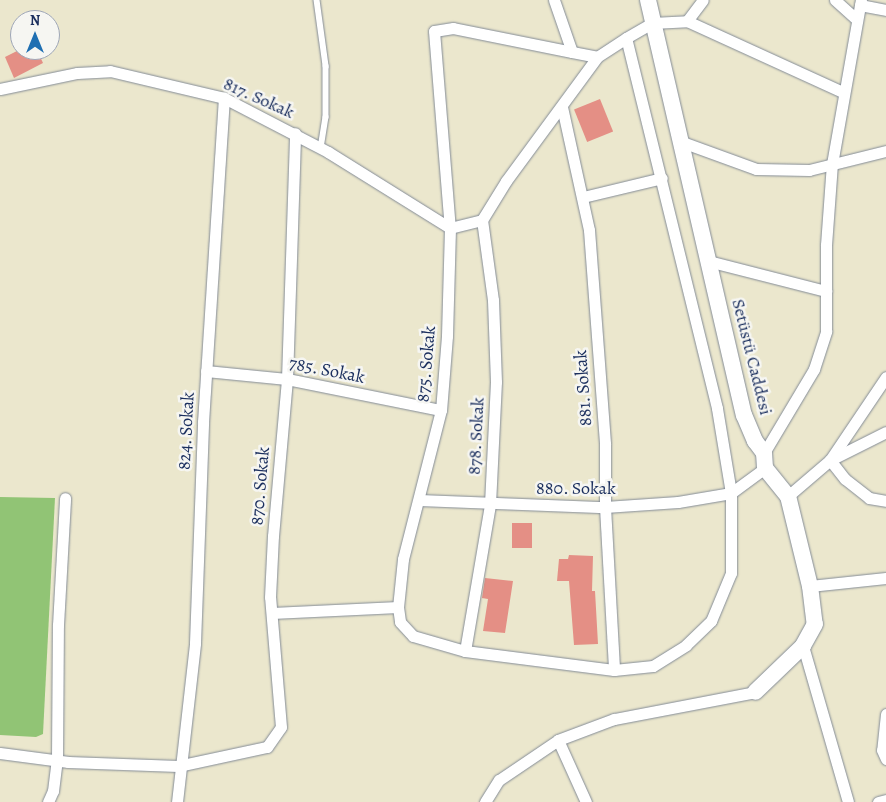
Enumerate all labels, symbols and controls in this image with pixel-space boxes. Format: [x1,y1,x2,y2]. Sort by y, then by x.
north arrow [10,10,60,60]
text: N [30,11,40,30]
street label: 817. Sokak [220,73,298,123]
street label: Setüstü Caddesi [727,297,777,417]
street label: 875. Sokak [412,325,440,403]
street label: 881. Sokak [570,349,596,427]
street label: 785. Sokak [287,352,367,388]
street label: 824. Sokak [173,391,199,471]
street label: 878. Sokak [463,396,489,476]
street label: 870. Sokak [246,446,274,526]
street label: 880. Sokak [536,477,616,499]

